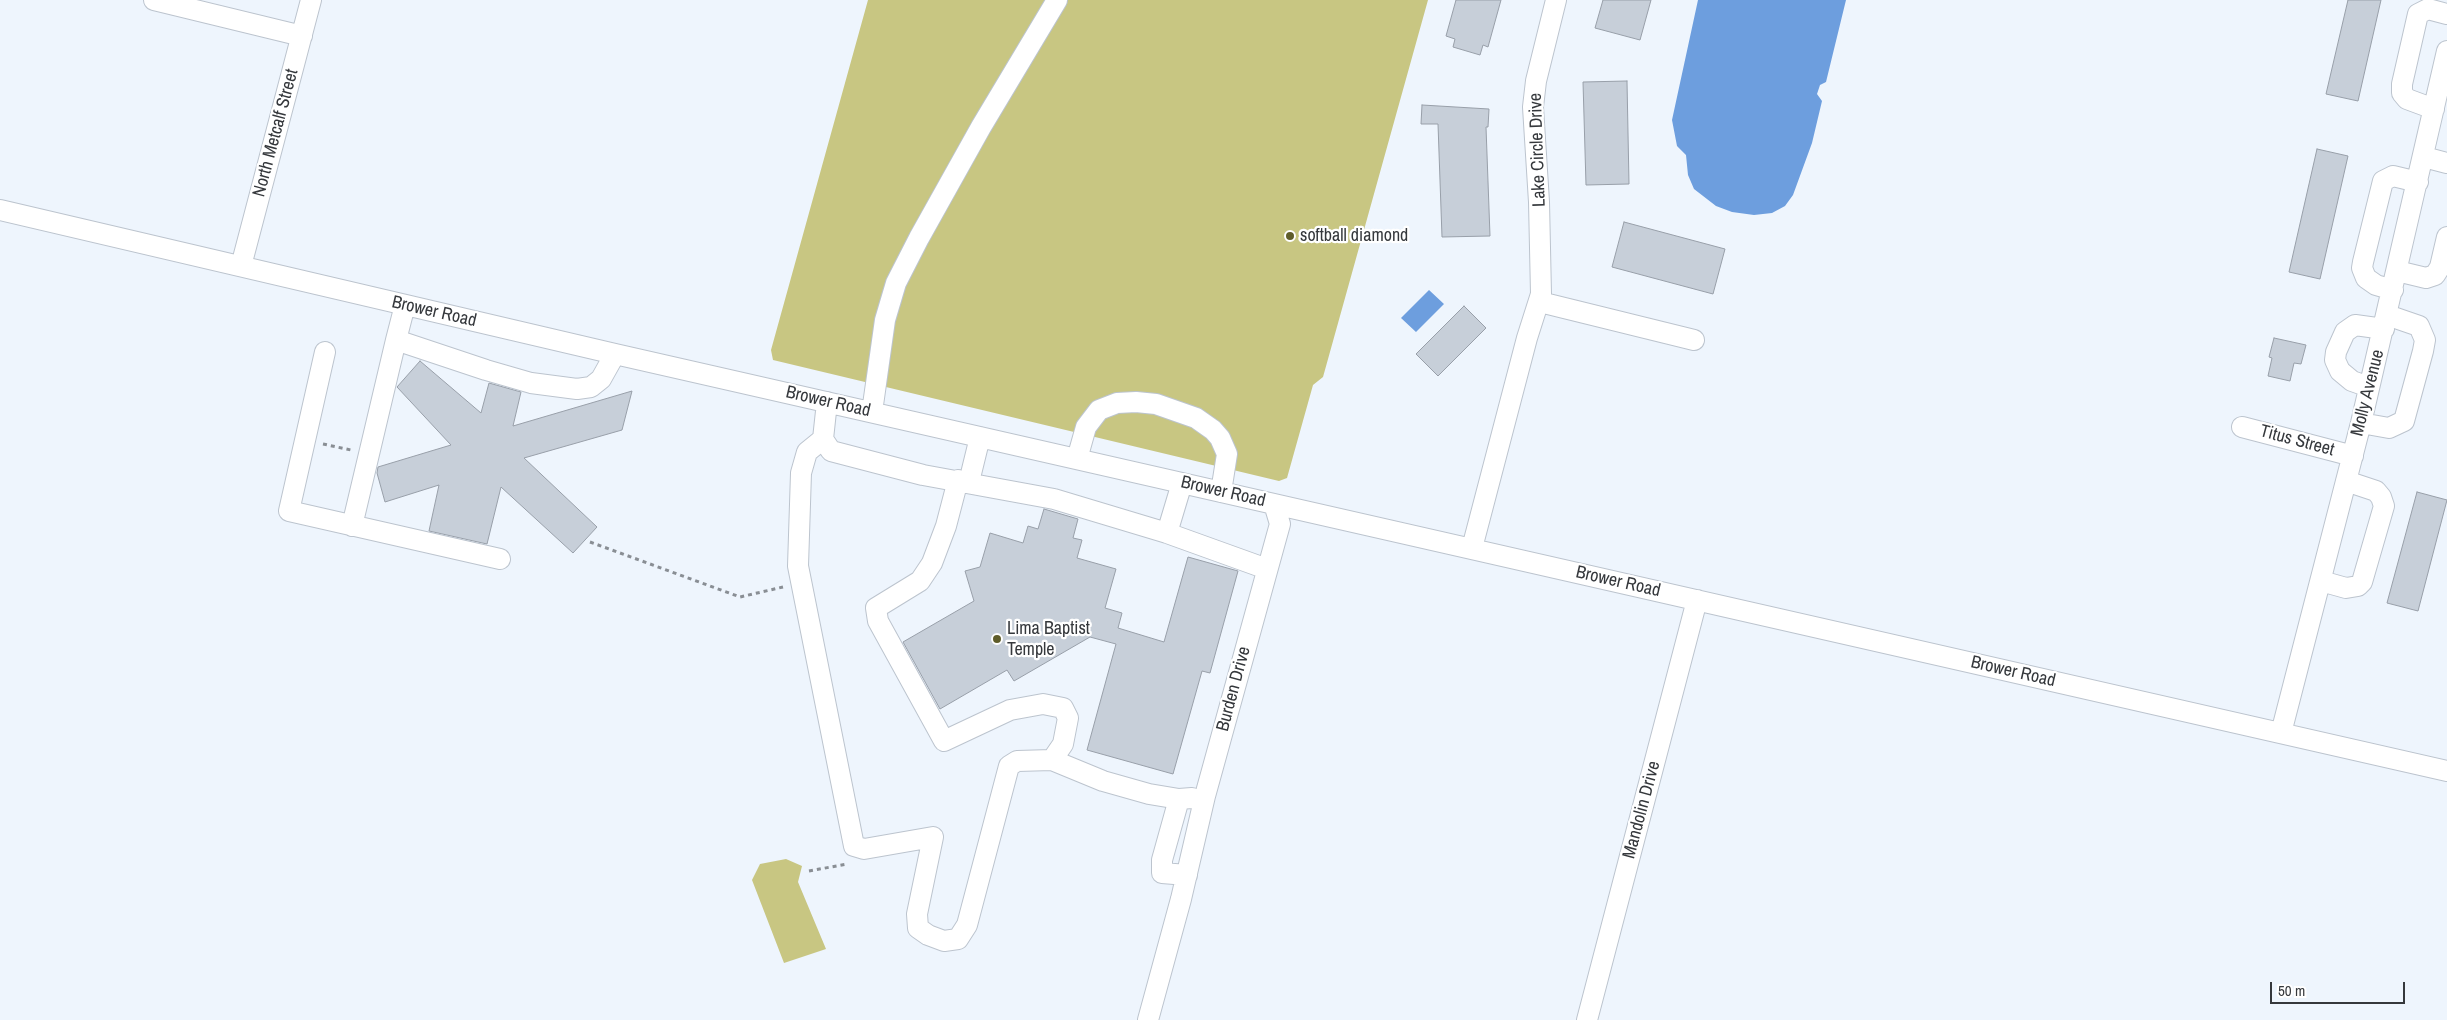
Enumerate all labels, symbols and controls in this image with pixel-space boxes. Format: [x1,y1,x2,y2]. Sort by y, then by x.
street label: North Metcalf Street [249,67,303,199]
street label: Lake Circle Drive [1525,93,1551,207]
place label: softball diamond [1300,225,1408,247]
marker: softball diamond [1284,230,1296,242]
street label: Brower Road [390,292,478,332]
street label: Molly Avenue [2347,348,2389,438]
street label: Brower Road [784,382,872,422]
street label: Titus Street [2258,421,2336,461]
street label: Brower Road [1179,472,1267,512]
street label: Brower Road [1574,562,1662,602]
place label: Lima Baptist Temple [1007,618,1090,660]
marker: Lima Baptist Temple [991,633,1003,645]
street label: Burden Drive [1212,644,1256,734]
street label: Brower Road [1969,652,2057,692]
street label: Mandolin Drive [1619,759,1665,861]
scale bar [2272,972,2407,1004]
text: 50 m [2278,980,2305,1001]

